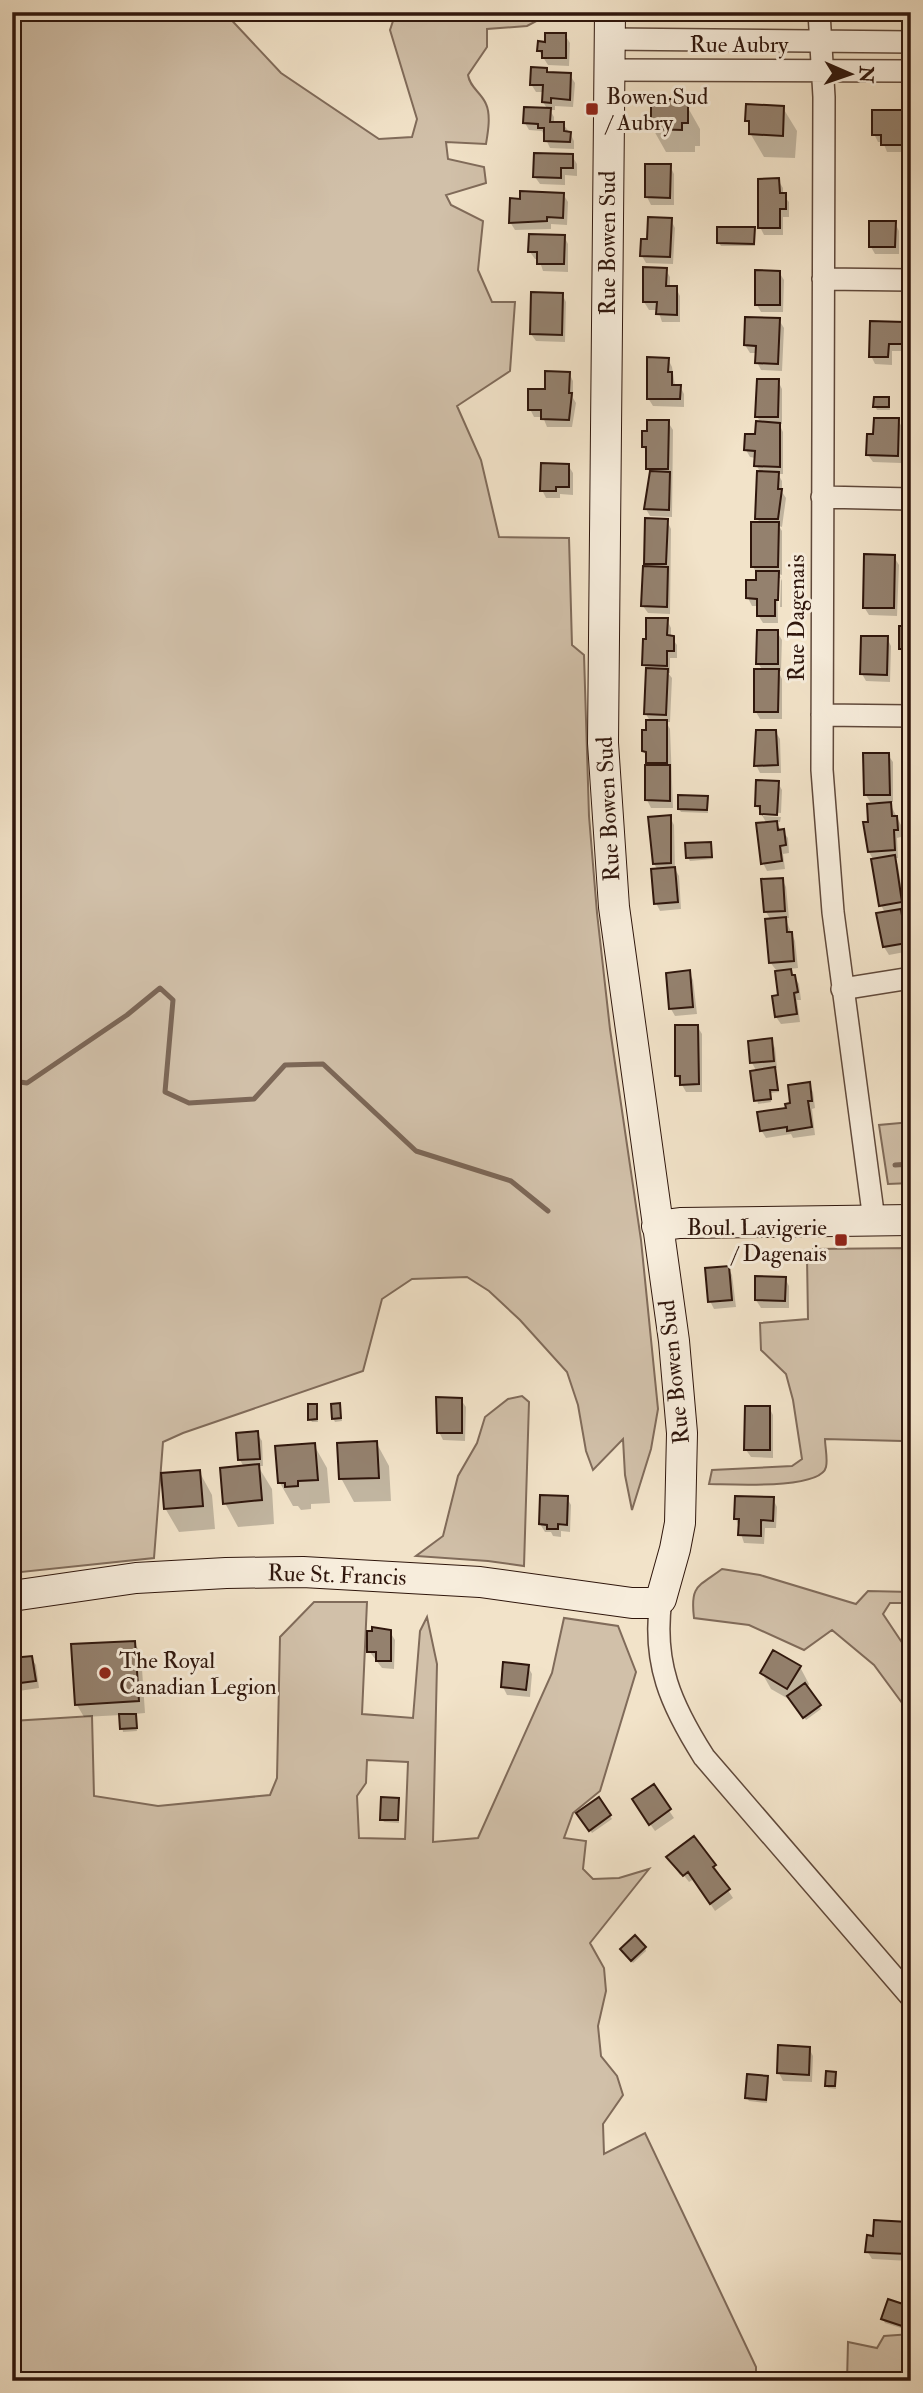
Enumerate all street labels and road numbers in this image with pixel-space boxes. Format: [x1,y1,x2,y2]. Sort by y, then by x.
street label: Rue Aubry [690,30,789,59]
street label: Rue Bowen Sud [593,171,622,315]
street label: Rue Dagenais [782,554,811,682]
street label: Rue Bowen Sud [590,736,626,882]
street label: Rue Bowen Sud [652,1298,696,1446]
street label: Rue St. Francis [267,1558,407,1592]

